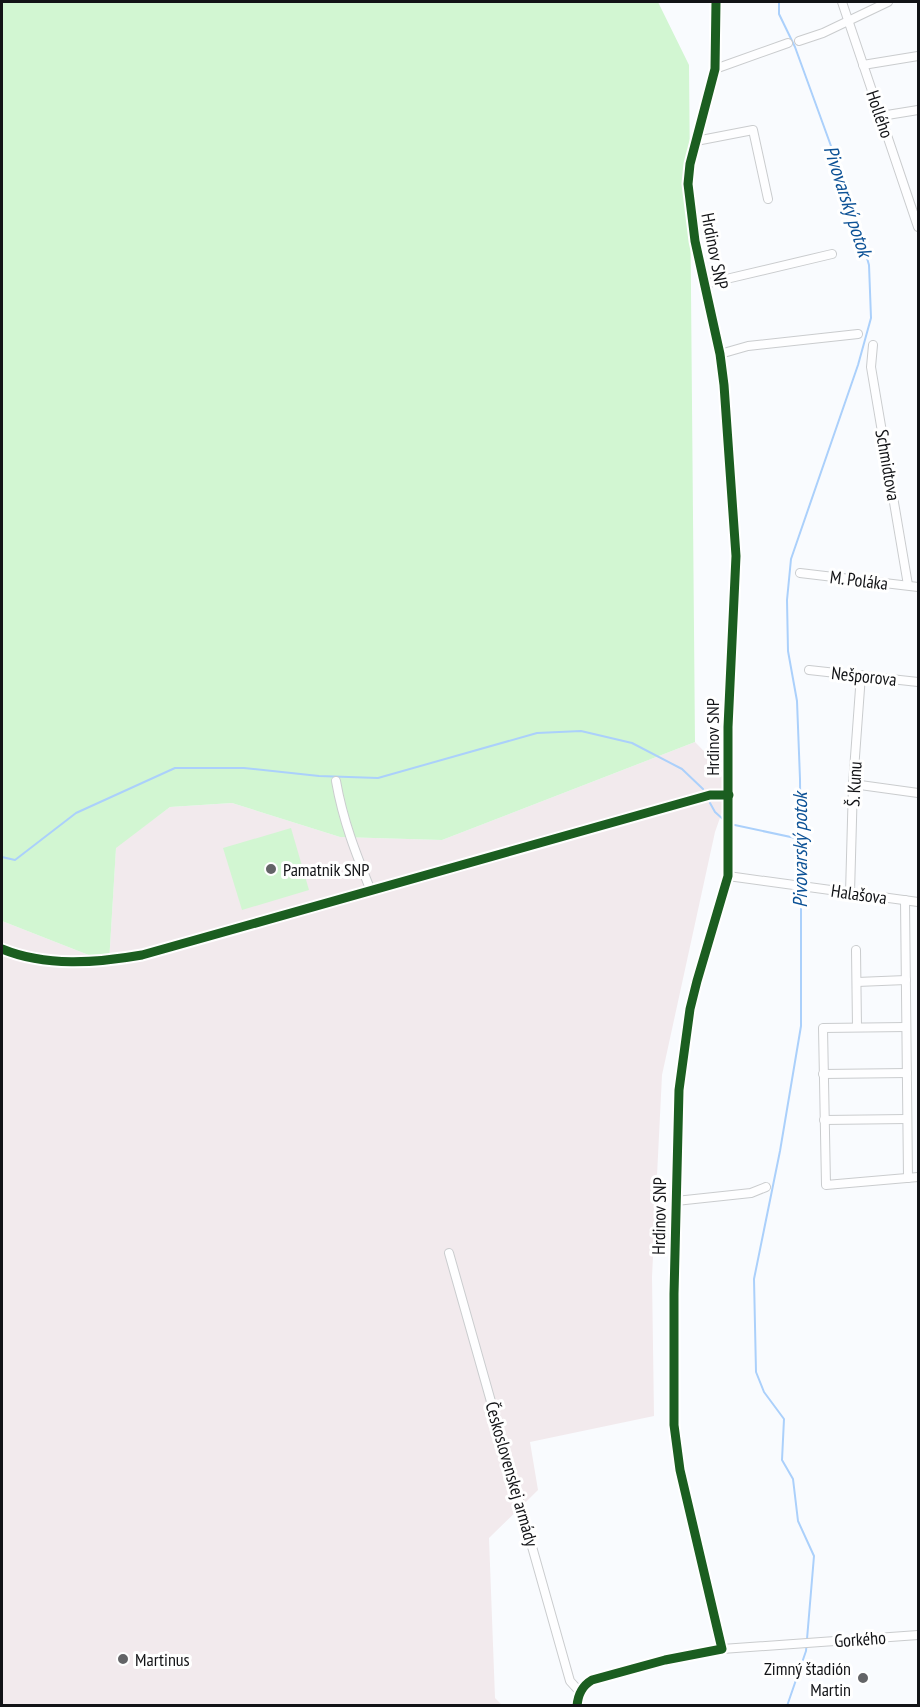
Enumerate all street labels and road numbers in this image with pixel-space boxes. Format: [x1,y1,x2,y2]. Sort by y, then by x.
street label: Hollého [861,87,899,141]
street label: Hrdinov SNP [696,211,734,291]
street label: Schmidtova [870,428,906,502]
street label: M. Poláka [829,565,889,595]
street label: Nešporova [830,661,898,691]
street label: Hrdinov SNP [701,698,724,776]
street label: Š. Kunu [841,761,867,807]
street label: Halašova [830,879,888,909]
street label: Hrdinov SNP [647,1177,671,1255]
street label: Československej armády [480,1399,544,1549]
street label: Gorkého [834,1626,887,1652]

